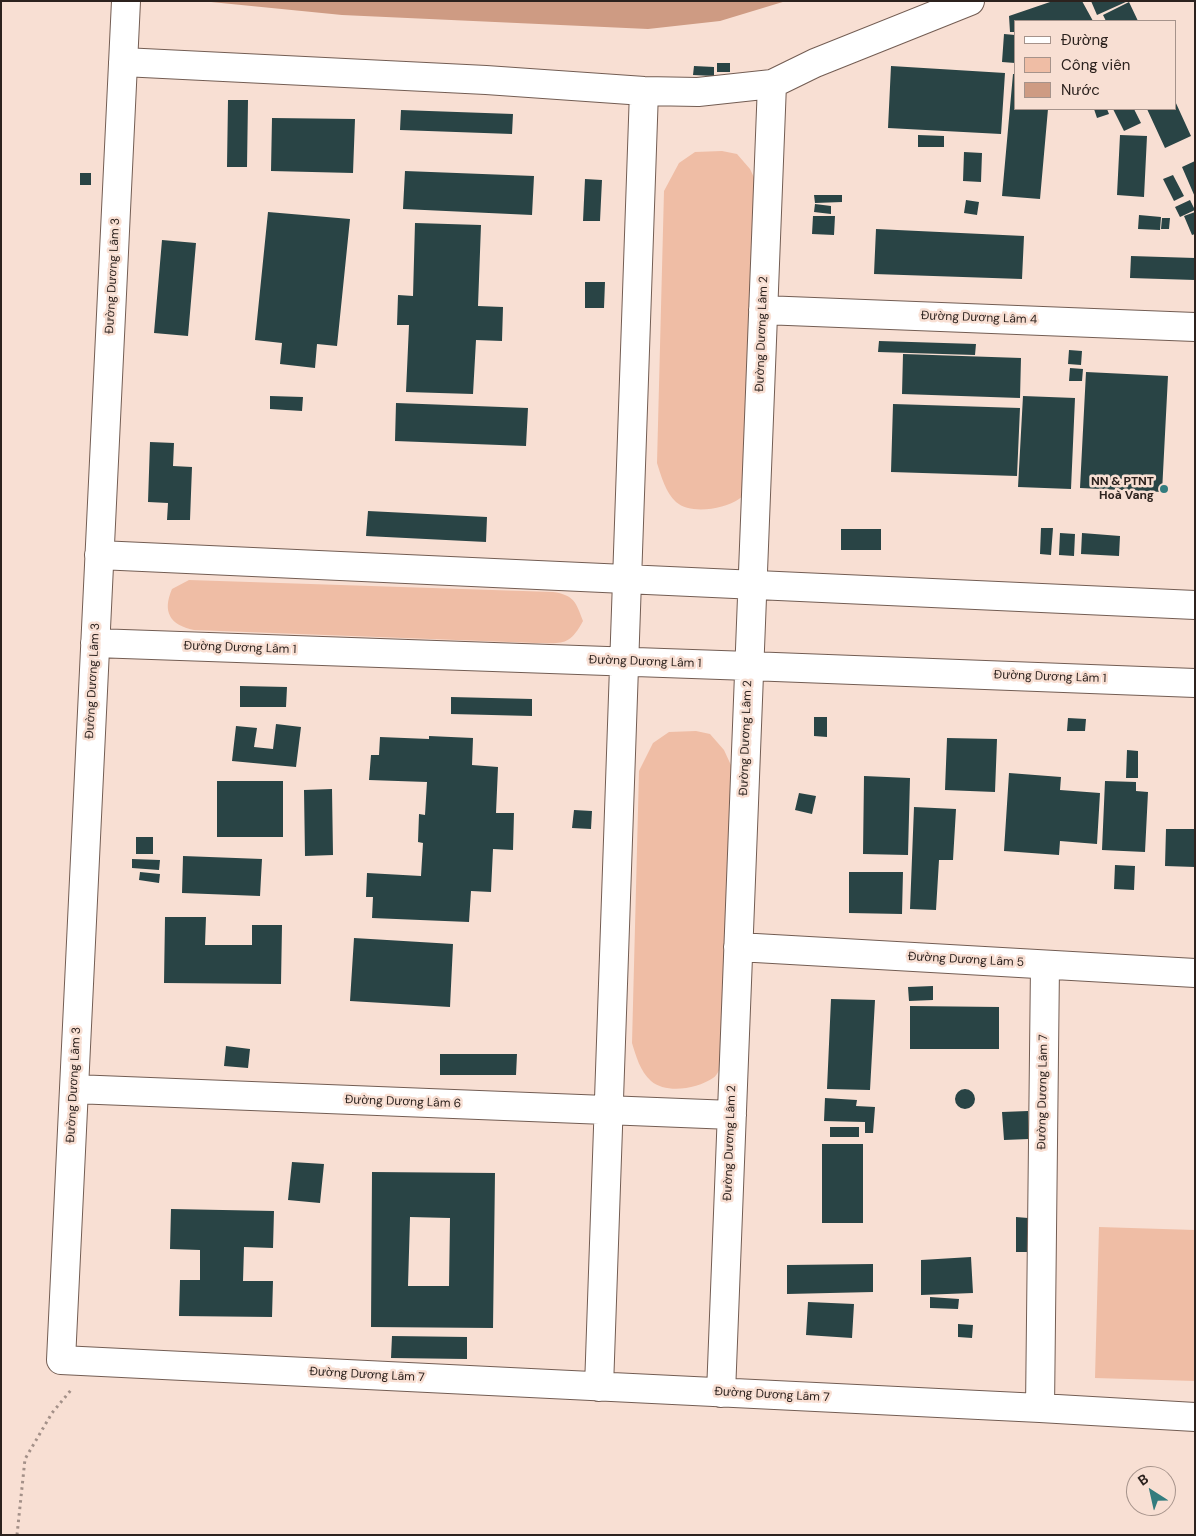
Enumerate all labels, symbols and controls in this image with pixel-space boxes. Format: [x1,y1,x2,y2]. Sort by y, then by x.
legend [1014,20,1176,110]
text: Đường [1061,30,1109,50]
text: Công viên [1061,55,1130,75]
text: Nước [1061,80,1100,100]
street label: Đường Dương Lâm 3 [103,218,123,334]
street label: Đường Dương Lâm 2 [753,276,771,392]
street label: Đường Dương Lâm 4 [921,309,1037,327]
place label: NN & PTNT Hoà Vang [1091,475,1154,503]
marker: NN & PTNT Hoà Vang [1158,483,1170,495]
street label: Đường Dương Lâm 3 [83,623,103,739]
street label: Đường Dương Lâm 1 [183,639,297,657]
street label: Đường Dương Lâm 1 [588,653,702,671]
street label: Đường Dương Lâm 1 [993,668,1107,686]
street label: Đường Dương Lâm 2 [737,680,755,796]
street label: Đường Dương Lâm 5 [908,950,1024,970]
street label: Đường Dương Lâm 3 [64,1027,84,1143]
street label: Đường Dương Lâm 7 [1035,1034,1051,1150]
street label: Đường Dương Lâm 2 [721,1085,739,1201]
street label: Đường Dương Lâm 6 [345,1093,461,1111]
street label: Đường Dương Lâm 7 [309,1365,425,1385]
street label: Đường Dương Lâm 7 [714,1385,830,1405]
north arrow [1126,1466,1176,1516]
text: B [1134,1470,1152,1489]

